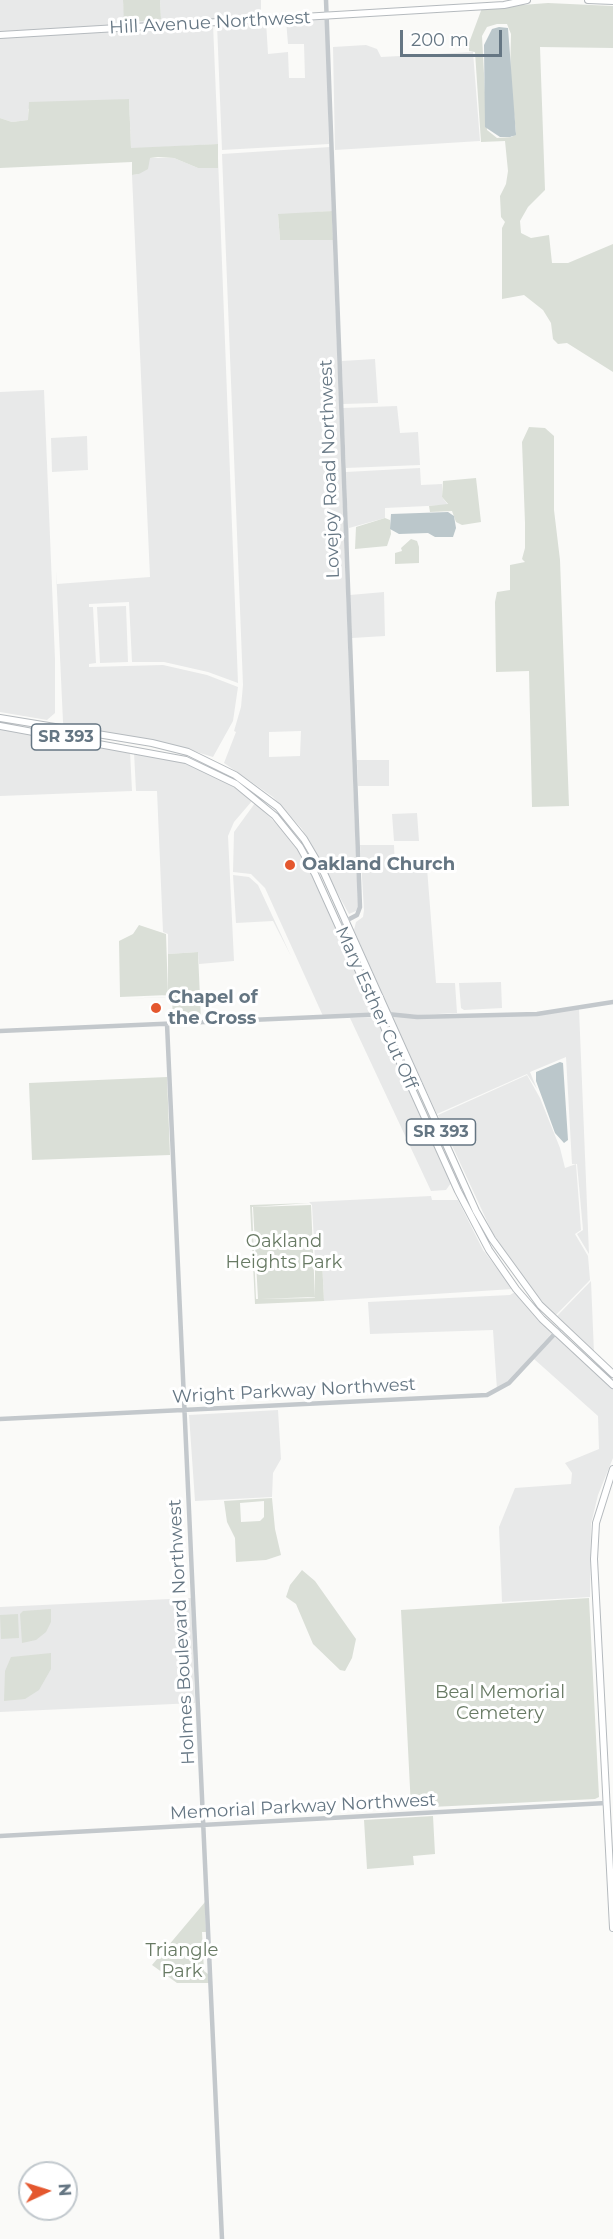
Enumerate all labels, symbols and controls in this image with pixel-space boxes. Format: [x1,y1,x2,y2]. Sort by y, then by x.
street label: Hill Avenue Northwest [109,7,311,39]
scale bar [403,18,505,56]
text: 200 m [411,29,469,51]
street label: Lovejoy Road Northwest [315,359,345,579]
road number: SR 393 [32,724,100,750]
place label: Oakland Church [302,854,455,876]
marker: Oakland Church [283,858,297,872]
street label: Mary Esther Cut Off [330,923,422,1093]
place label: Chapel of the Cross [168,987,258,1030]
marker: Chapel of the Cross [149,1001,163,1015]
road number: SR 393 [406,1119,476,1145]
park label: Oakland Heights Park [226,1231,342,1274]
street label: Wright Parkway Northwest [172,1374,416,1408]
street label: Holmes Boulevard Northwest [164,1499,200,1765]
park label: Beal Memorial Cemetery [435,1682,565,1724]
street label: Memorial Parkway Northwest [169,1789,437,1825]
park label: Triangle Park [146,1940,218,1982]
north arrow [18,2161,78,2221]
text: N [55,2183,74,2197]

